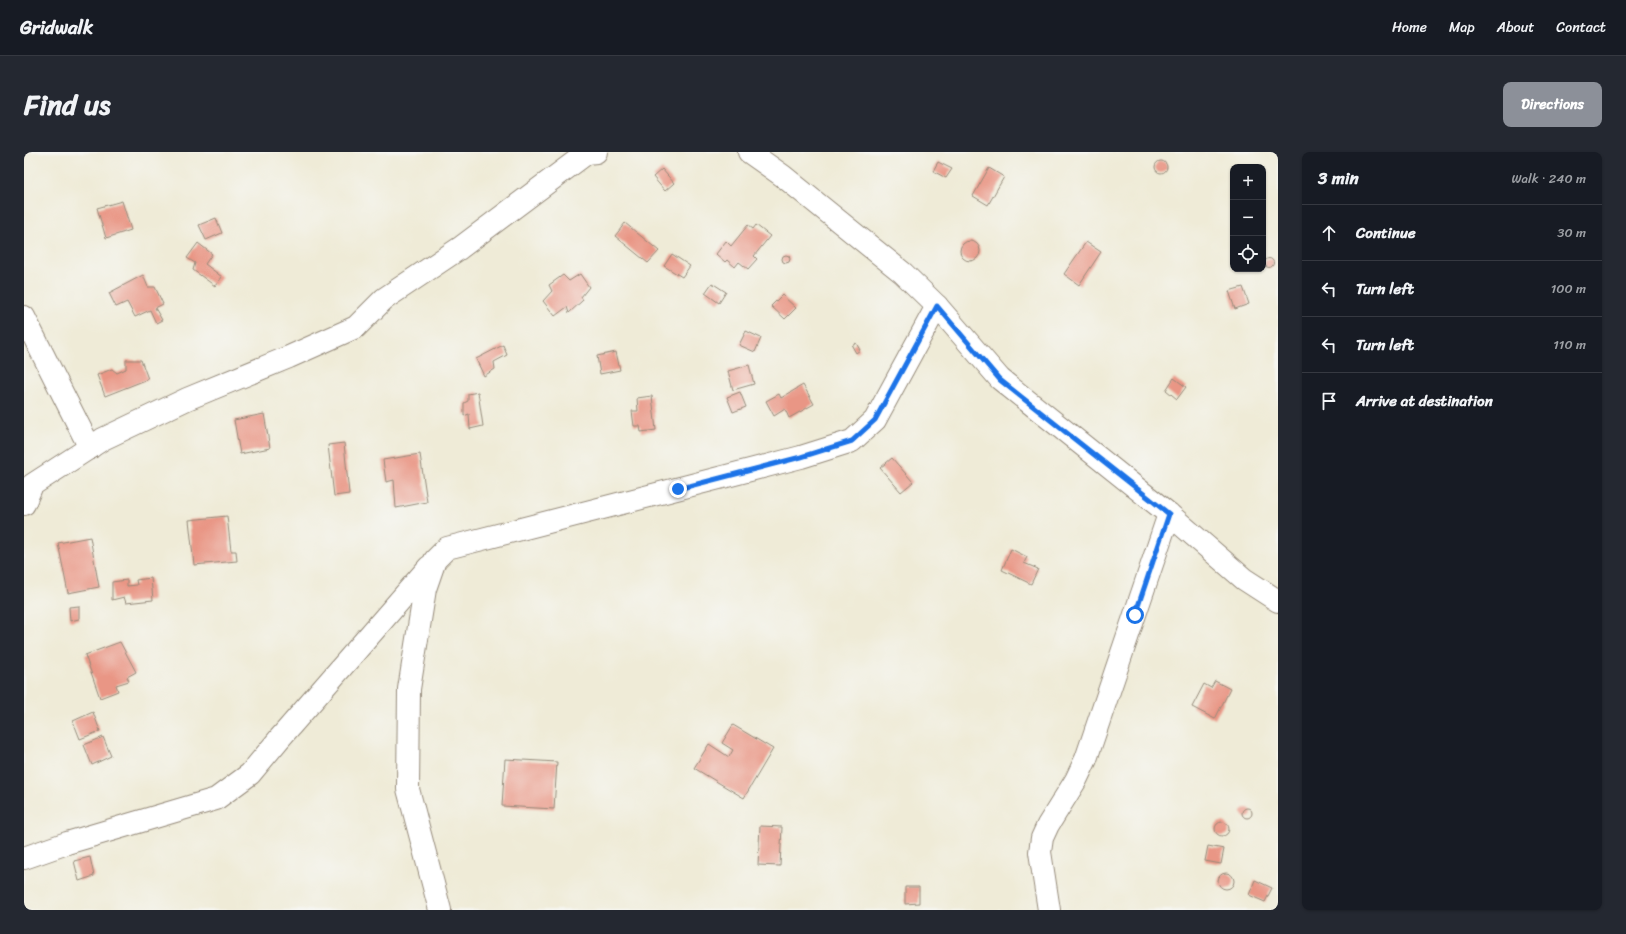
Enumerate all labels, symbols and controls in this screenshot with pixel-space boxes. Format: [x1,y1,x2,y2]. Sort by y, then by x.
text: Gridwalk [20,11,93,44]
text: Home [1392,15,1427,40]
text: Map [1449,15,1475,40]
text: About [1497,15,1534,40]
text: Contact [1556,15,1606,40]
text: Find us [24,80,111,129]
button: Directions [1503,82,1602,127]
text: 3 min [1318,163,1359,193]
map controls [1230,164,1266,272]
button: + [1230,164,1266,200]
text: Walk · 240 m [1511,167,1586,190]
button: − [1230,200,1266,236]
text: Continue [1356,220,1416,246]
text: 30 m [1557,221,1586,244]
icon: ahead [1318,222,1340,244]
button: locate [1230,236,1266,272]
text: Turn left [1356,276,1414,302]
text: 100 m [1551,277,1586,300]
icon: left [1318,278,1340,300]
text: Turn left [1356,332,1414,358]
text: 110 m [1553,333,1586,356]
icon: left [1318,334,1340,356]
text: Arrive at destination [1356,388,1493,414]
icon: arrive [1318,390,1340,412]
route end [669,480,687,498]
route start [1126,606,1144,624]

